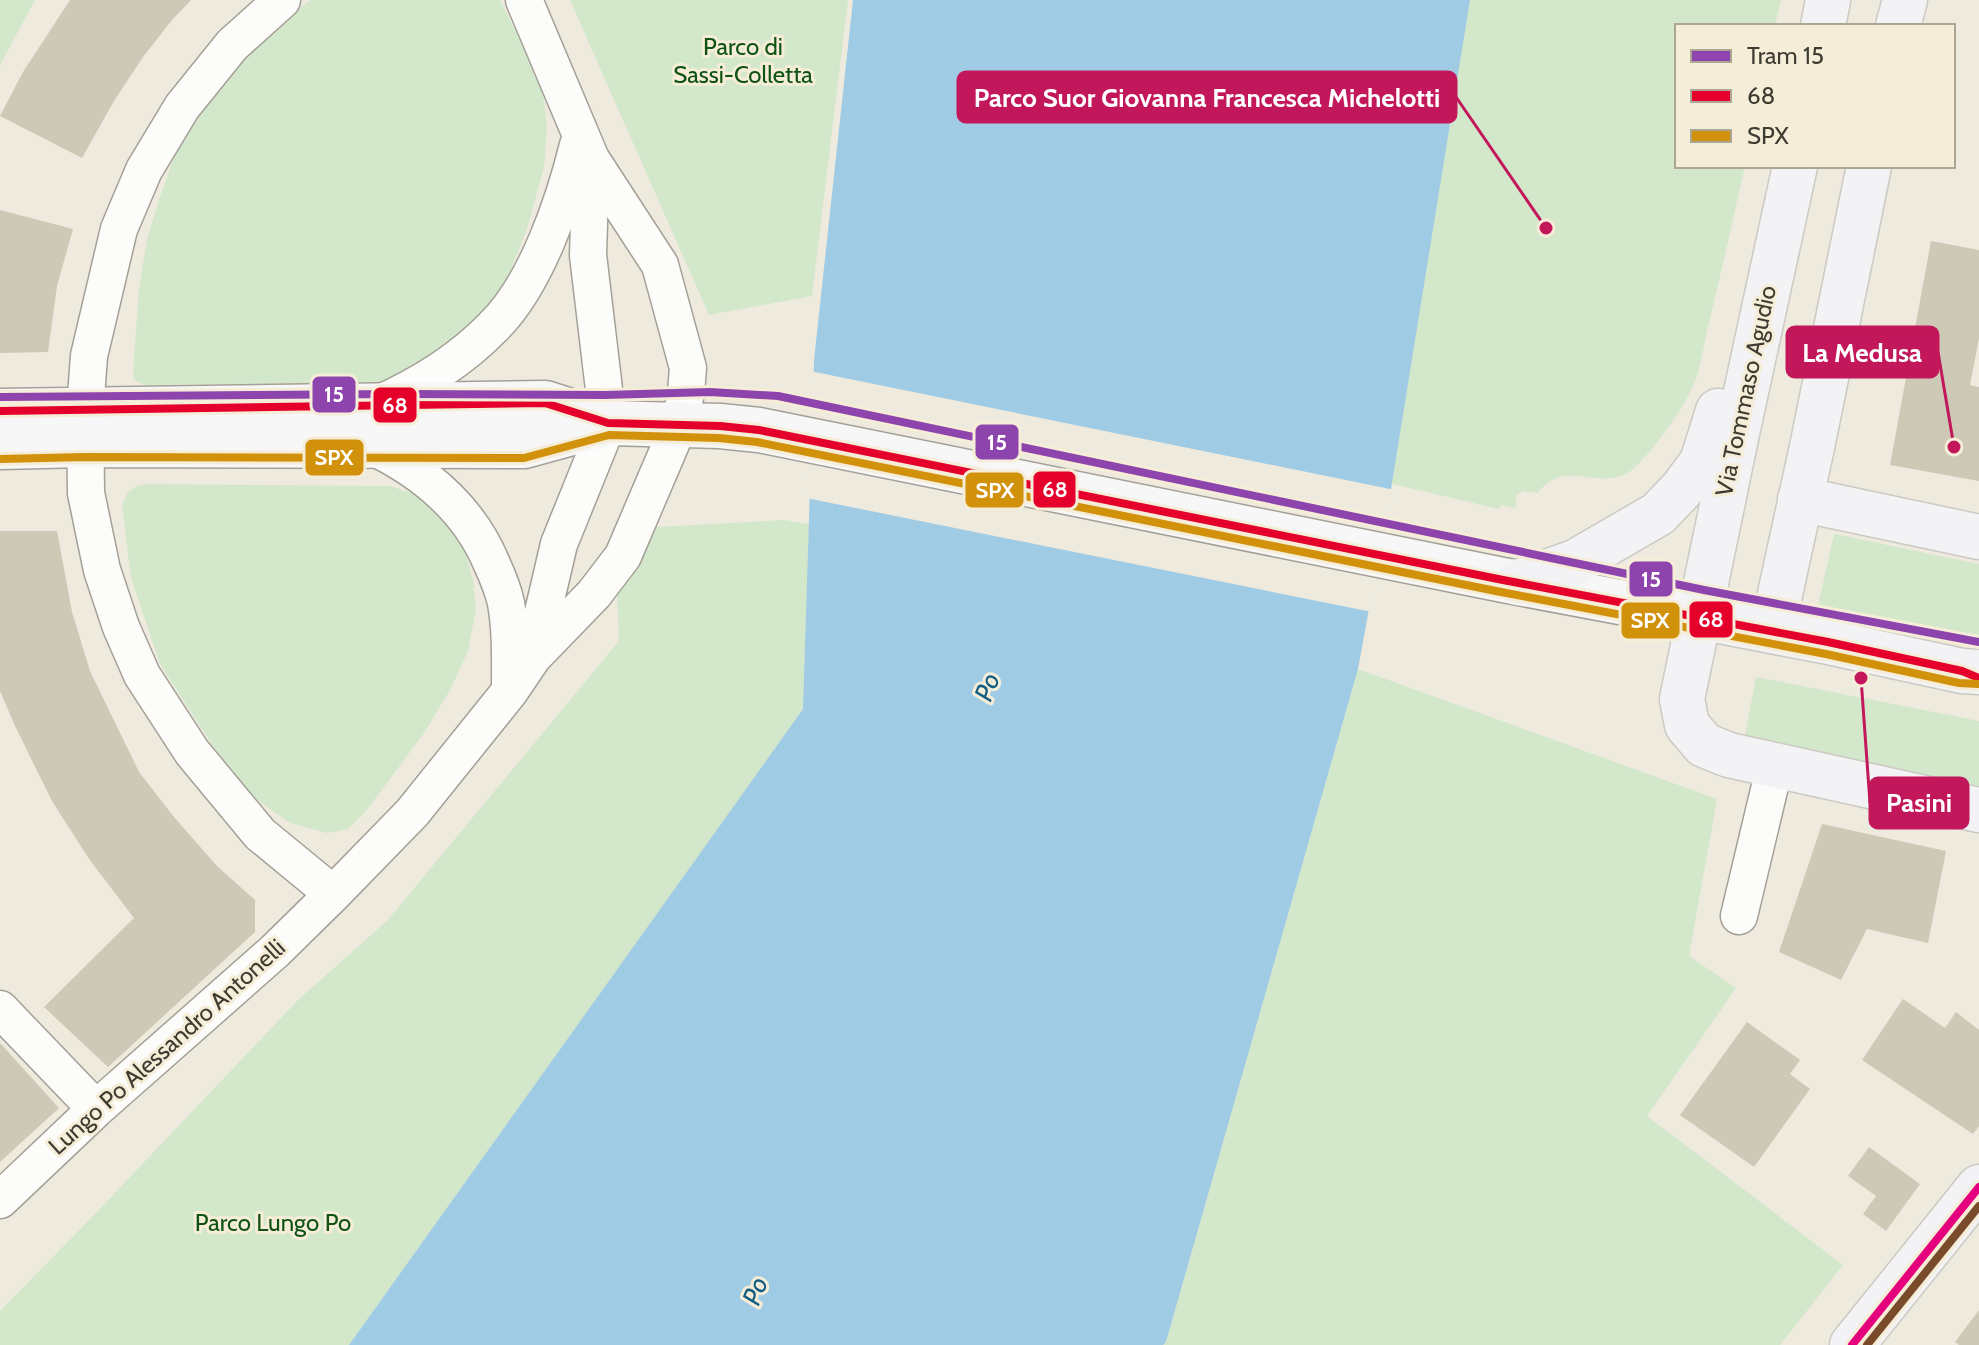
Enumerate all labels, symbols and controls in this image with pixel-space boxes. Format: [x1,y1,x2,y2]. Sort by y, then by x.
legend [1675,24,1955,168]
park label: Parco di Sassi-Colletta [673,32,813,89]
text: Tram 15 [1747,41,1824,70]
callout: Parco Suor Giovanna Francesca Michelotti [958,72,1456,122]
text: 68 [1747,81,1775,110]
text: Parco Suor Giovanna Francesca Michelotti [974,82,1440,114]
text: SPX [1747,121,1789,150]
street label: Via Tommaso Agudio [1709,283,1782,499]
callout: La Medusa [1787,327,1938,377]
text: La Medusa [1802,337,1922,369]
line badge: 15 [311,375,357,414]
text: 15 [324,381,344,408]
line badge: 68 [372,386,418,424]
text: 68 [382,392,408,419]
line badge: 15 [974,423,1020,461]
text: 15 [987,429,1007,456]
line badge: SPX [304,438,365,477]
text: SPX [314,444,354,471]
line badge: 68 [1032,470,1077,509]
line badge: SPX [964,471,1025,509]
text: 68 [1042,476,1068,503]
text: SPX [975,477,1015,504]
line badge: 15 [1628,560,1674,598]
text: 15 [1641,566,1661,593]
line badge: 68 [1688,600,1734,639]
line badge: SPX [1620,601,1681,640]
text: 68 [1698,606,1724,633]
text: SPX [1630,607,1670,634]
water label: Po [967,669,1007,705]
callout: Pasini [1870,778,1968,828]
text: Pasini [1886,787,1952,819]
street label: Lungo Po Alessandro Antonelli [42,933,291,1161]
park label: Parco Lungo Po [195,1208,351,1237]
water label: Po [735,1273,775,1309]

